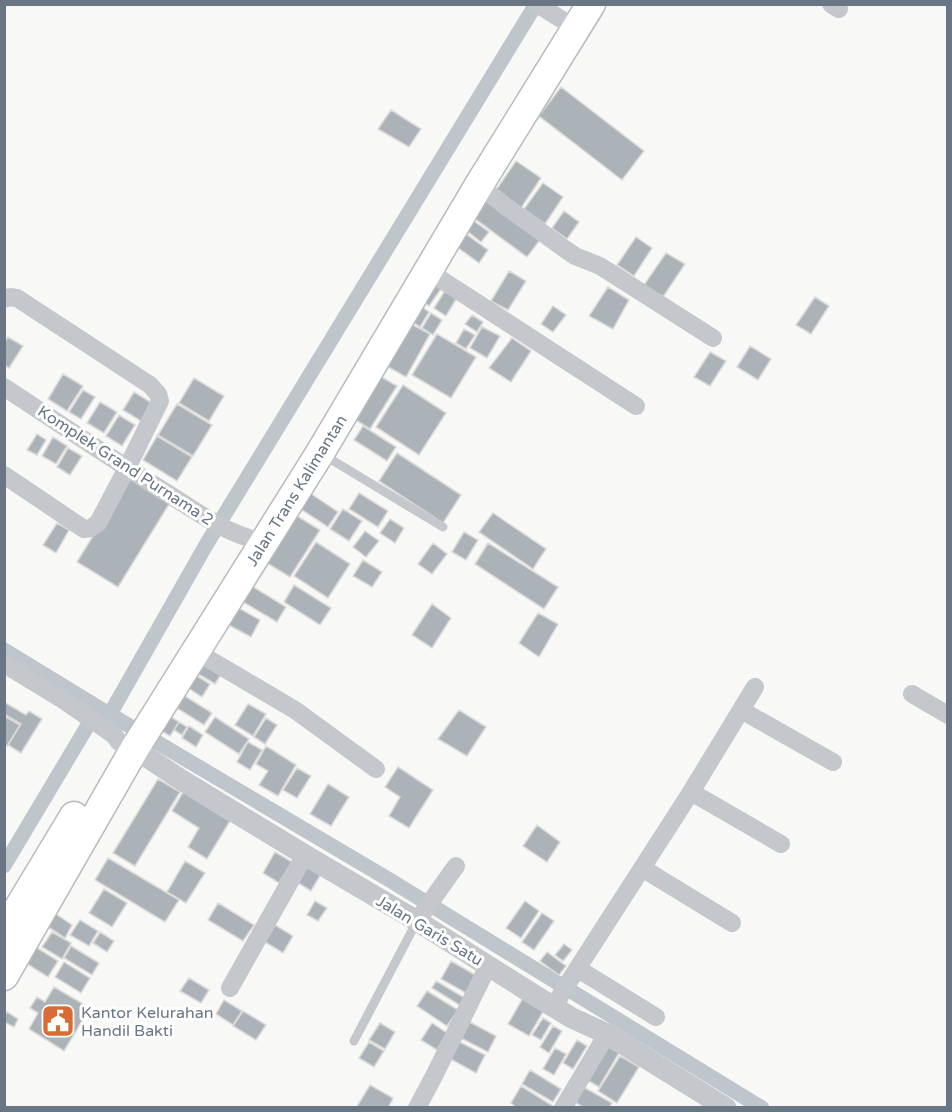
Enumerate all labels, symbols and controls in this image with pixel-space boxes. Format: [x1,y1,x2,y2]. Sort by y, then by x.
street label: Komplek Grand Purnama 2 [34,401,217,530]
street label: Jalan Trans Kalimantan [242,411,352,570]
street label: Jalan Garis Satu [373,891,486,971]
public building icon: Kantor Kelurahan Handil Bakti [40,1003,76,1039]
place label: Kantor Kelurahan Handil Bakti [81,1003,213,1041]

